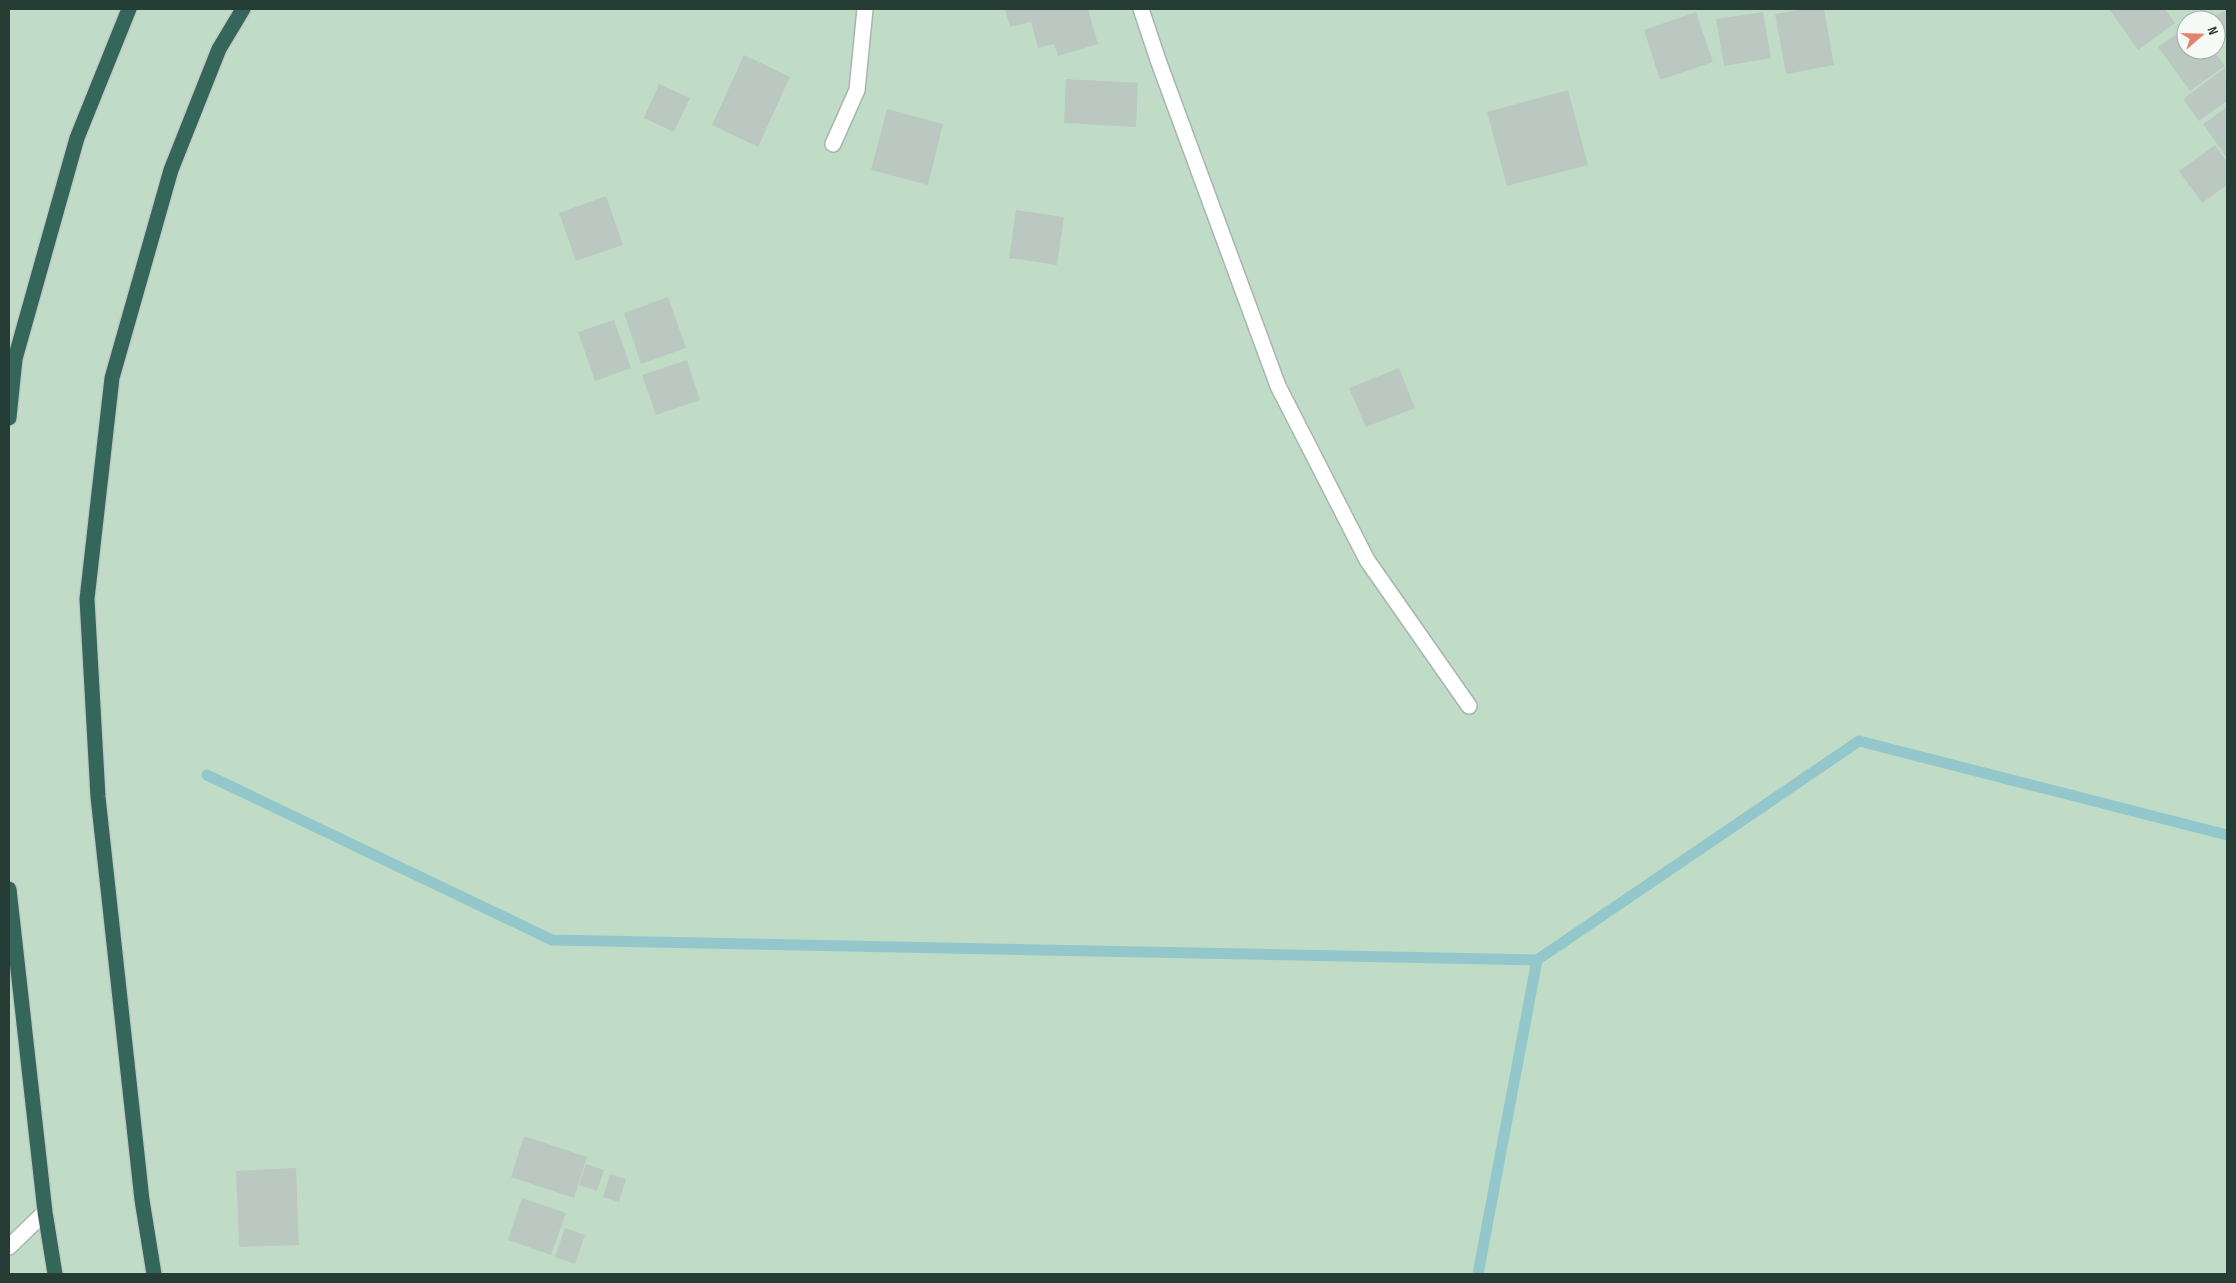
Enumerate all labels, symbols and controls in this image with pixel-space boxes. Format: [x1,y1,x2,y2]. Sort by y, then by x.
north arrow [2176,10,2226,60]
text: N [2203,24,2222,37]

